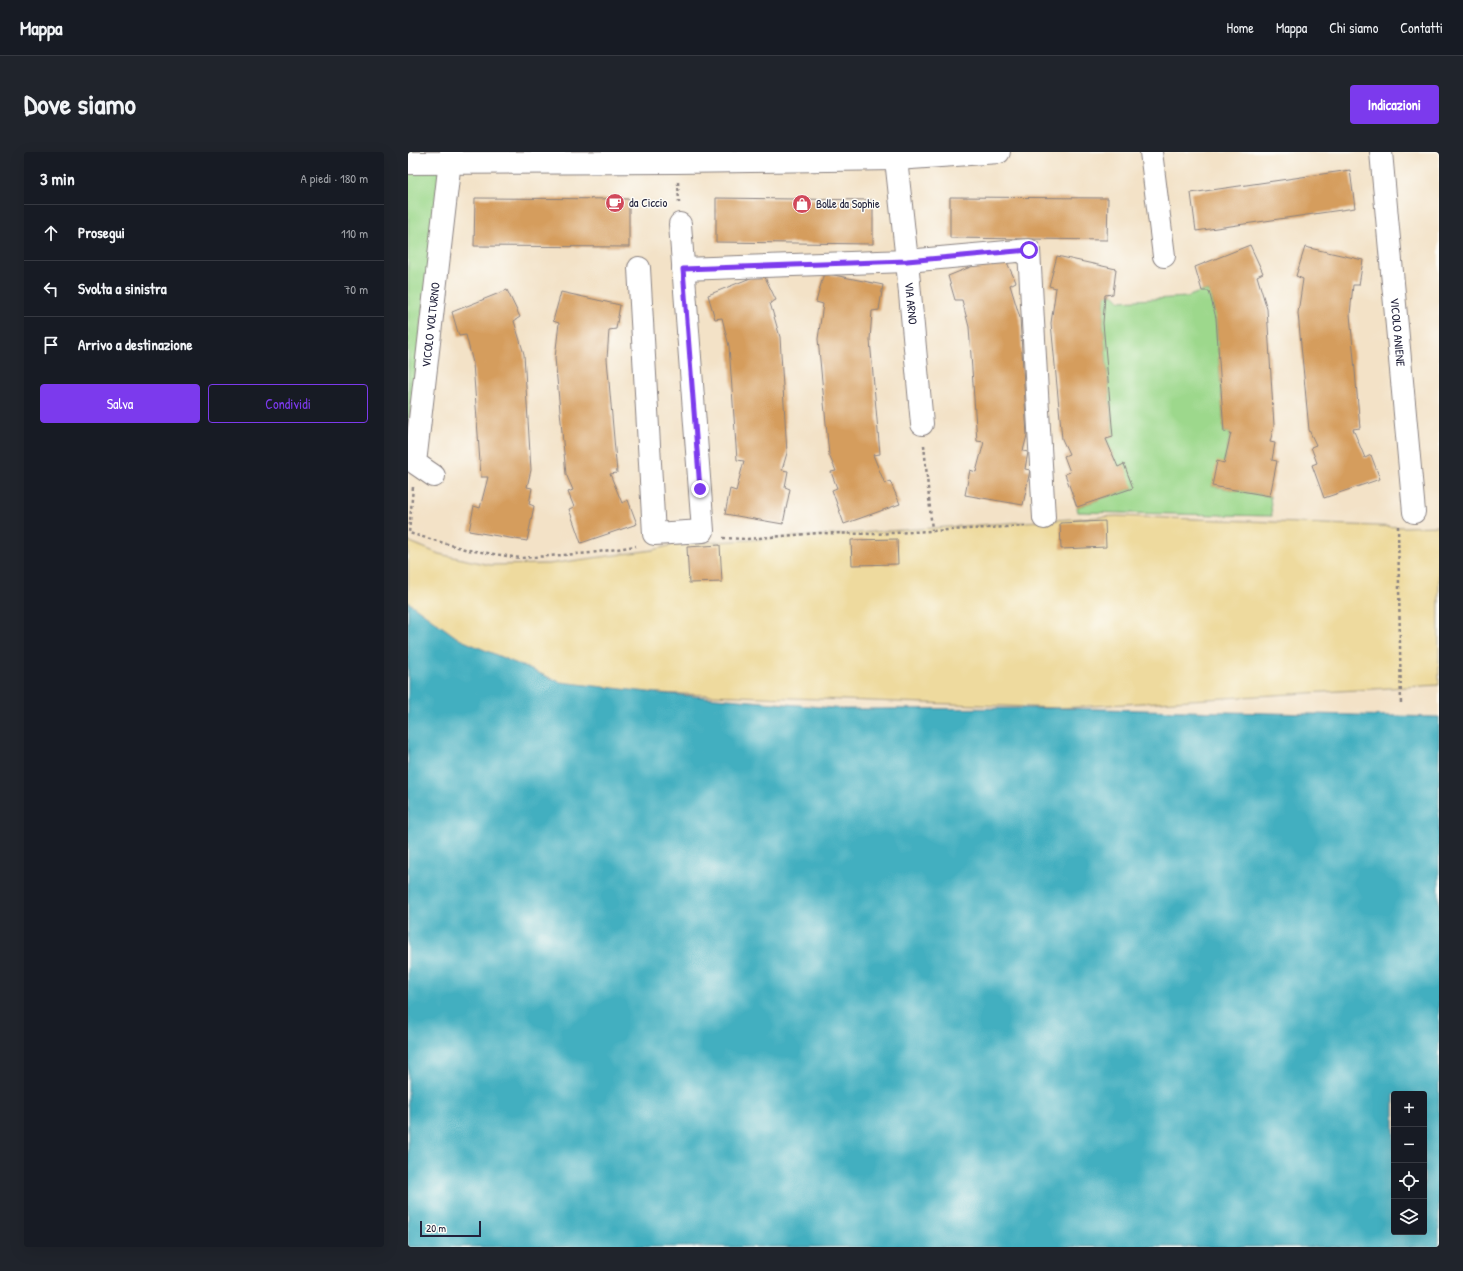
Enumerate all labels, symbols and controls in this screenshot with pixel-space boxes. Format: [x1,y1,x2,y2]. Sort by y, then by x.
text: Mappa [20,15,62,41]
text: Home [1227,18,1254,37]
text: Mappa [1276,18,1307,37]
text: Chi siamo [1329,18,1378,37]
text: Contatti [1400,18,1443,37]
text: Dove siamo [24,85,136,123]
button: Indicazioni [1350,85,1439,124]
text: 3 min [40,167,75,190]
text: A piedi · 180 m [300,169,368,187]
cafe icon: da Ciccio [604,192,626,214]
shop icon: Bolle da Sophie [791,193,813,215]
place label: da Ciccio [629,194,667,211]
place label: Bolle da Sophie [816,195,880,212]
icon: ahead [40,222,62,244]
text: Prosegui [78,222,125,243]
text: 110 m [341,224,368,242]
route start [1020,241,1038,259]
icon: left [40,278,62,300]
text: Svolta a sinistra [78,278,167,299]
text: 70 m [344,280,368,298]
street label: VICOLO VOLTURNO [417,281,444,368]
street label: VIA ARNO [901,281,922,325]
street label: VICOLO ANIENE [1386,297,1410,368]
icon: arrive [40,334,62,356]
text: Arrivo a destinazione [78,334,192,355]
button: Salva [40,384,200,423]
button: Condividi [208,384,368,423]
route end [691,480,709,498]
map controls [1391,1091,1427,1235]
button: + [1391,1091,1427,1127]
button: − [1391,1127,1427,1163]
button: locate [1391,1163,1427,1199]
button: layers [1391,1199,1427,1235]
scale bar [420,1219,481,1238]
text: 20 m [426,1221,446,1235]

